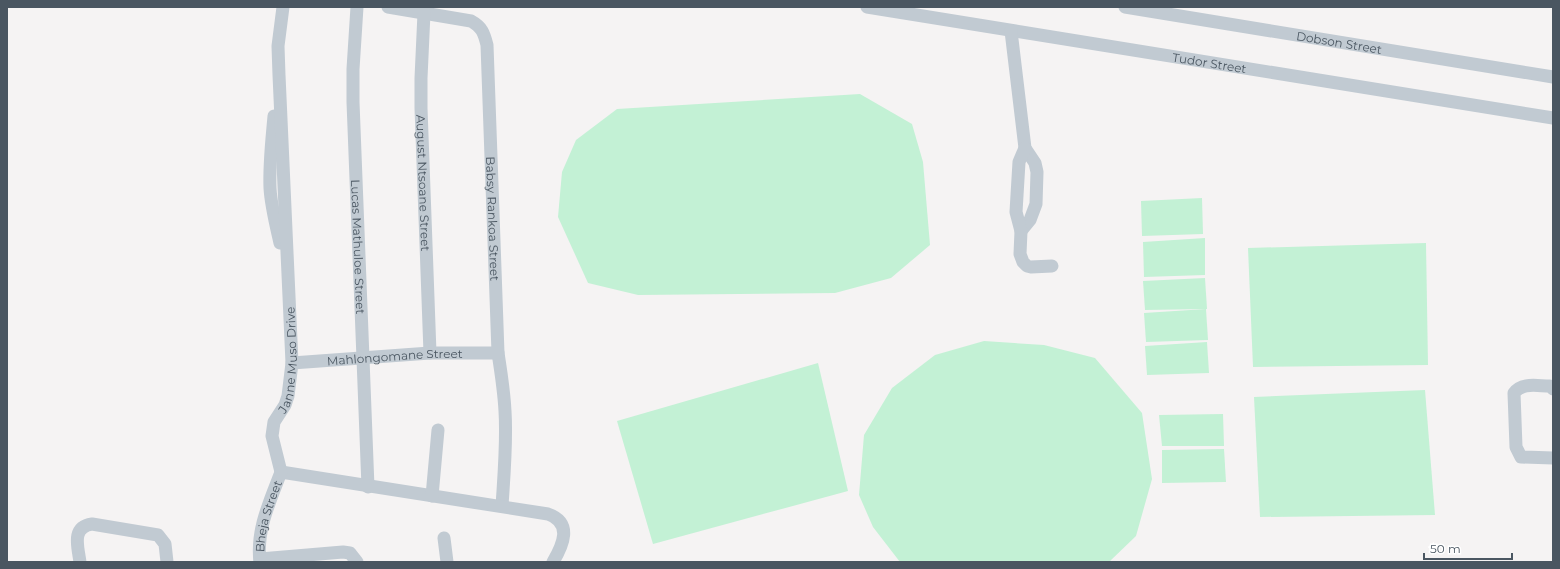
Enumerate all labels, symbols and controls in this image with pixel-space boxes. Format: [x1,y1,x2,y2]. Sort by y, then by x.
street label: Dobson Street [1295,28,1383,56]
street label: Tudor Street [1171,49,1248,76]
street label: August Ntsoane Street [414,114,434,252]
street label: Babsy Rankoa Street [483,156,503,281]
street label: Lucas Mathuloe Street [349,179,369,315]
street label: Janne Muso Drive [274,306,299,417]
street label: Mahlongomane Street [326,346,463,368]
street label: Bheja Street [252,478,285,552]
scale bar [1424,535,1512,561]
text: 50 m [1430,541,1461,556]

